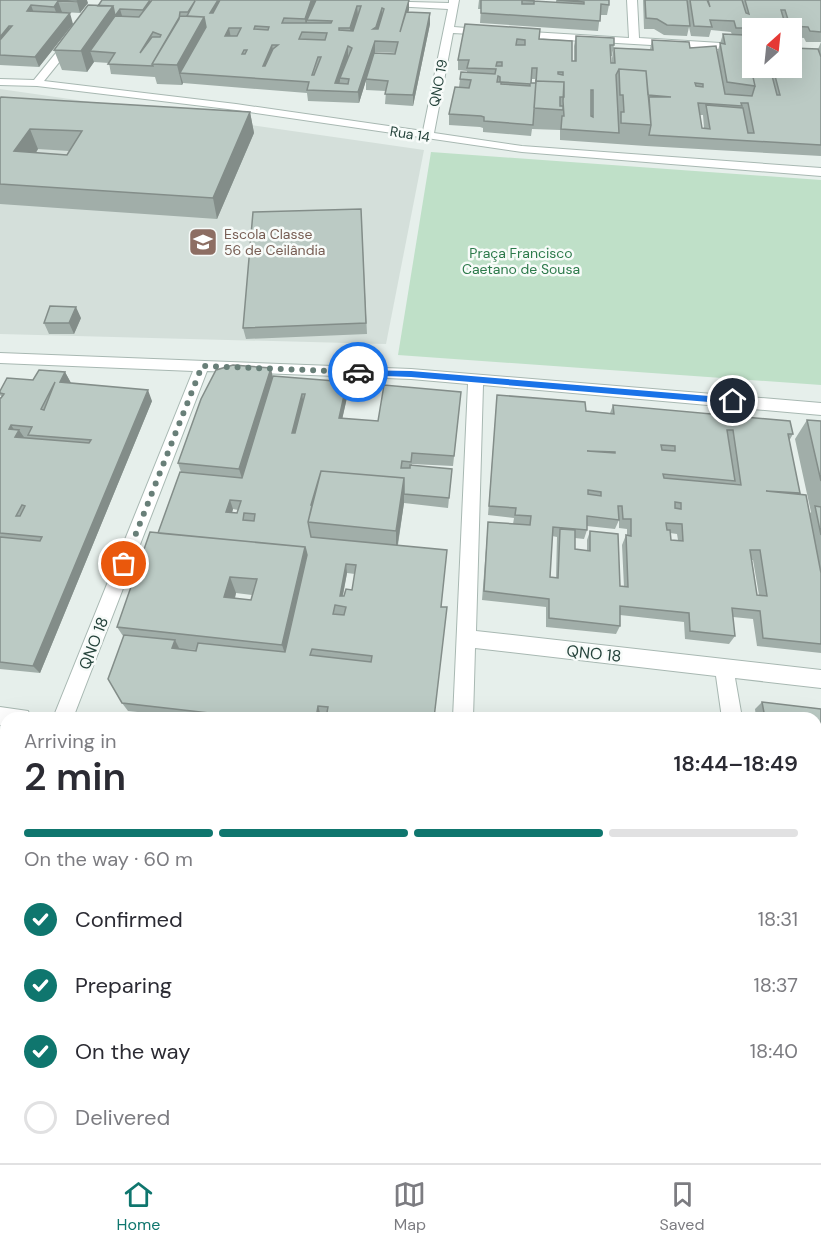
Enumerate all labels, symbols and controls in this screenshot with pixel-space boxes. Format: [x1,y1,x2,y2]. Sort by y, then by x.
north arrow [742,18,802,78]
map controls [742,18,802,78]
street label: QNO 19 [425,57,451,108]
street label: Rua 14 [389,122,432,146]
place label: Escola Classe 56 de Ceilândia [224,225,325,259]
school or university icon: Escola Classe 56 de Ceilândia [187,226,219,258]
park label: Praça Francisco Caetano de Sousa [462,244,580,278]
courier [328,342,388,402]
icon: car [342,356,375,389]
pin [707,375,758,426]
icon: home [716,384,749,417]
pin [98,538,149,589]
icon: bag [107,547,140,580]
street label: QNO 18 [74,614,113,673]
street label: QNO 18 [566,640,622,667]
text: Arriving in [24,728,116,754]
text: 18:44–18:49 [674,749,798,778]
text: 2 min [24,751,126,802]
text: On the way · 60 m [24,846,193,872]
icon: check [24,903,57,936]
text: Confirmed [75,905,183,934]
text: 18:31 [758,906,798,932]
icon: check [24,969,57,1002]
text: Preparing [75,971,172,1000]
text: 18:37 [753,972,798,998]
icon: check [24,1035,57,1068]
text: On the way [75,1037,190,1066]
text: 18:40 [750,1038,798,1064]
text: Delivered [75,1103,170,1132]
tab: Home [117,1178,160,1235]
tab: Map [393,1178,426,1235]
tab: Saved [660,1178,704,1235]

